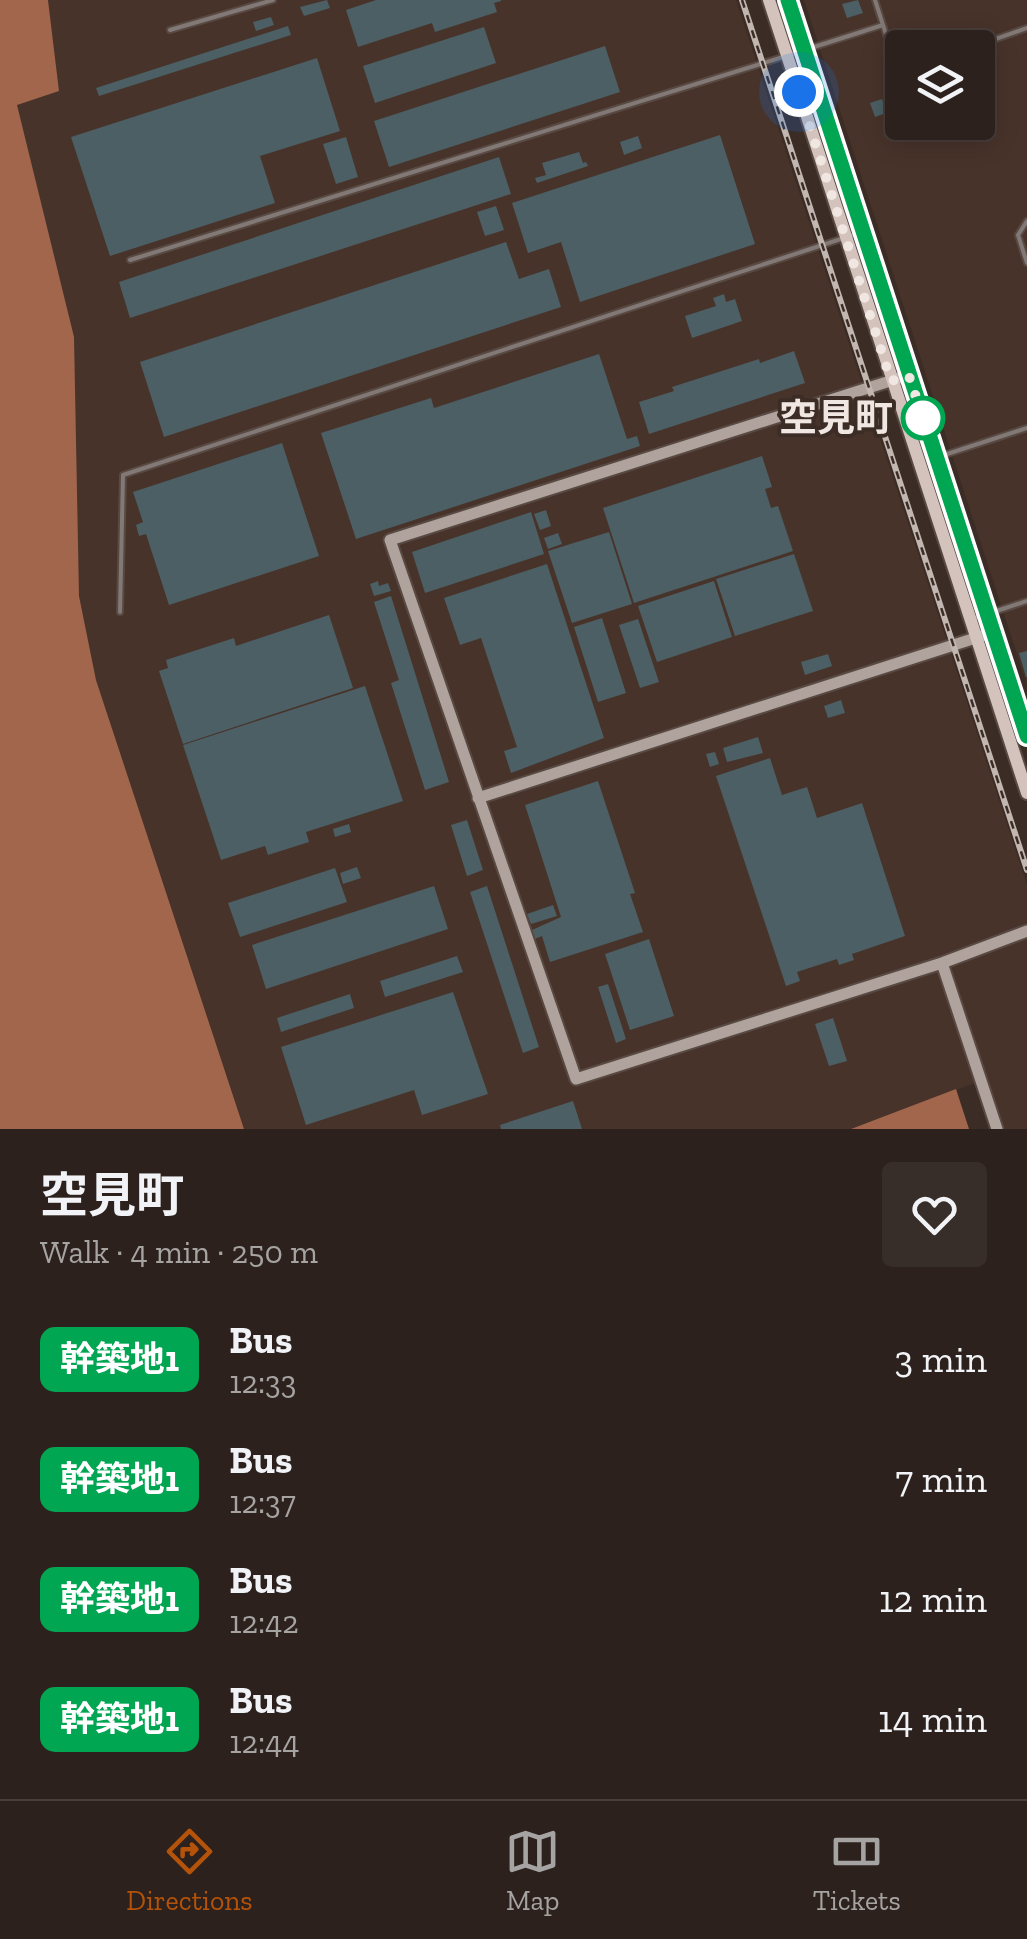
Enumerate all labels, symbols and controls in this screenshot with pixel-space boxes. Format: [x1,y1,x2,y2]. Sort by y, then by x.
map controls [885,30,995,140]
button: layers [885,30,995,140]
your location [774,67,824,117]
place label: 空見町 [779,395,893,441]
marker: 空見町 [902,397,944,439]
button: heart [882,1162,987,1267]
text: 空見町 [40,1167,184,1224]
text: Walk · 4 min · 250 m [40,1233,318,1271]
text: Bus [229,1317,292,1363]
text: 3 min [895,1336,987,1382]
text: 幹築地1 [60,1338,179,1380]
text: 12:33 [229,1363,296,1401]
text: Bus [229,1437,292,1483]
text: 7 min [895,1456,987,1502]
text: 幹築地1 [60,1458,179,1500]
text: 12:37 [229,1483,296,1521]
text: Bus [229,1557,292,1603]
text: 12 min [879,1576,987,1622]
text: 幹築地1 [60,1578,179,1620]
text: 12:42 [229,1603,299,1641]
text: Bus [229,1677,292,1723]
text: 14 min [878,1696,987,1742]
text: 幹築地1 [60,1698,179,1740]
text: 12:44 [229,1723,300,1761]
tab: Directions [126,1824,253,1917]
tab: Map [505,1824,560,1917]
tab: Tickets [813,1824,901,1917]

